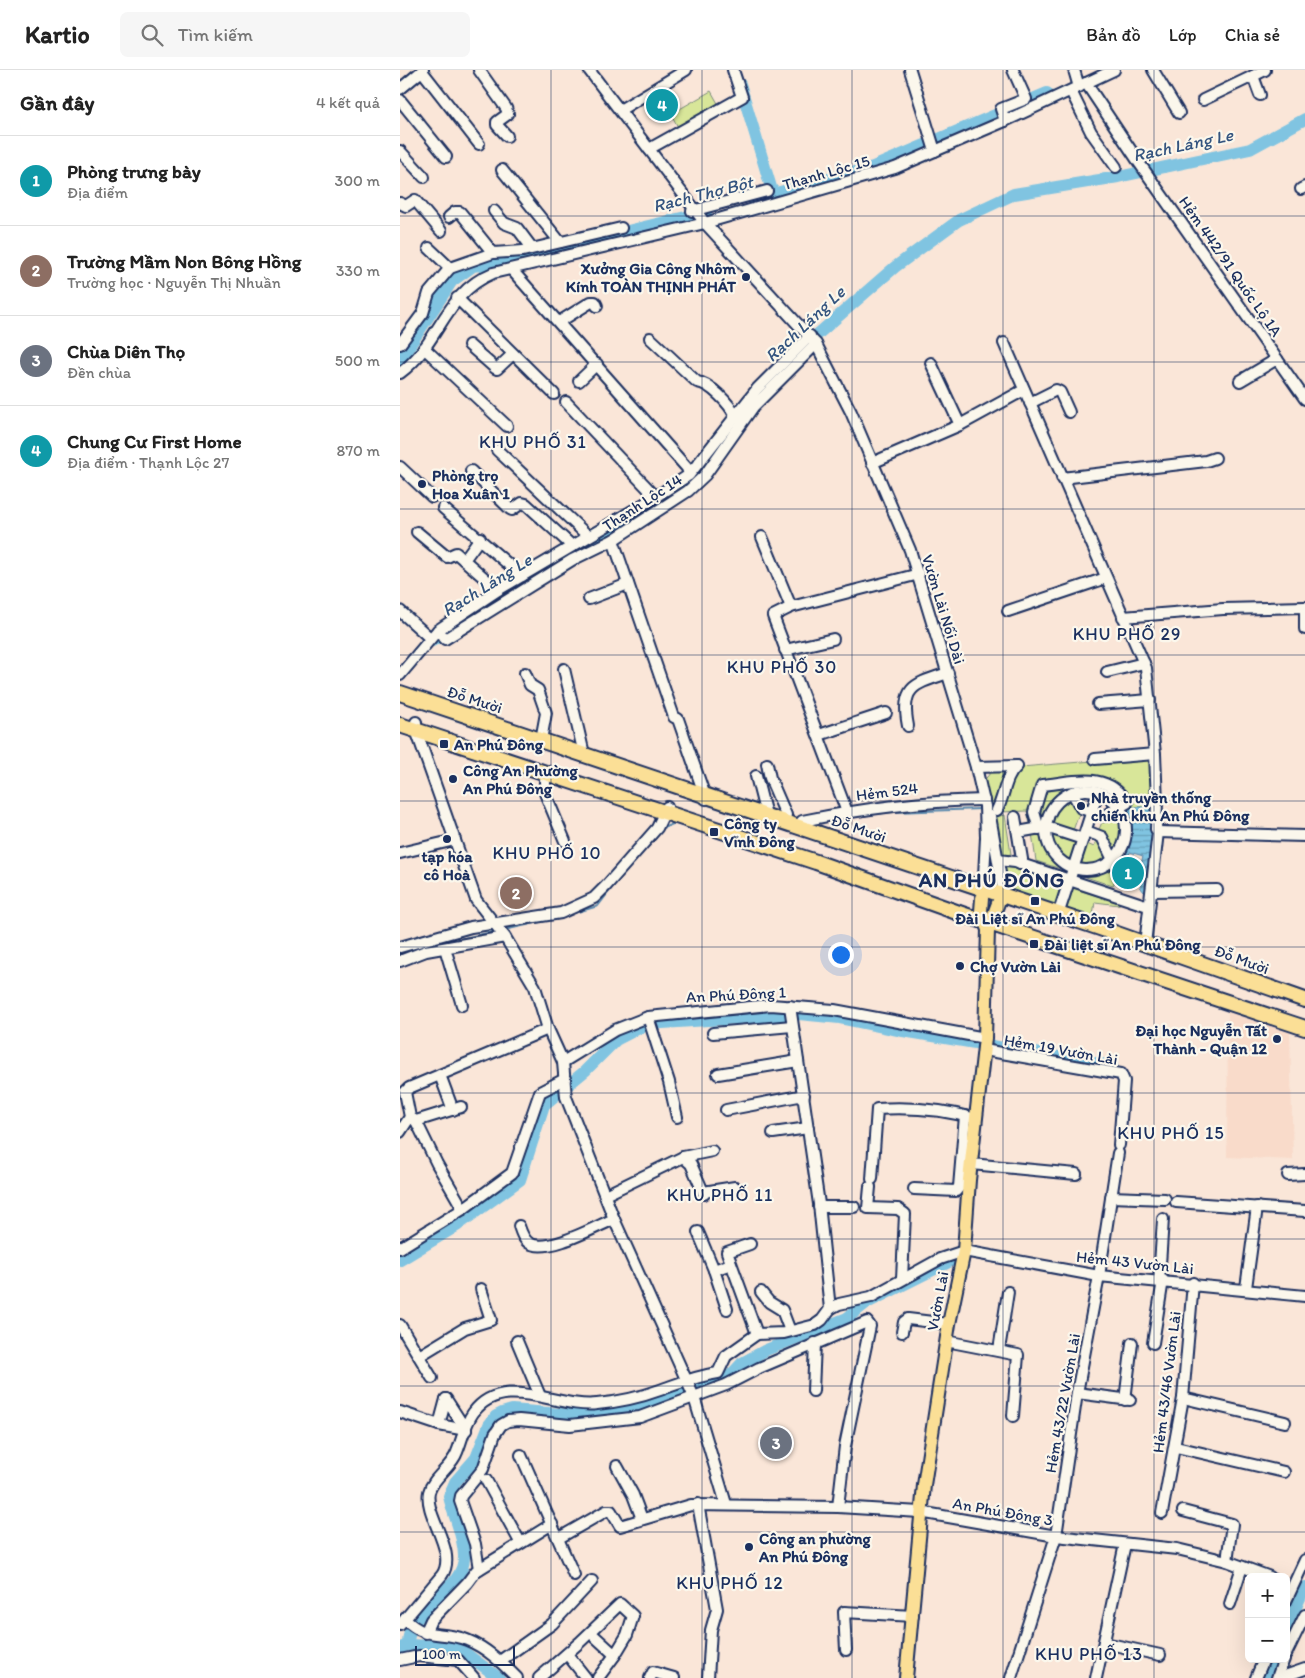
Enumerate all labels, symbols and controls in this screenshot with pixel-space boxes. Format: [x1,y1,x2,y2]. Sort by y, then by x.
search box [120,12,470,57]
text: Kartio [25,20,90,49]
icon: search [138,21,166,49]
text: Tìm kiếm [178,23,253,46]
text: Bản đồ [1086,24,1141,46]
text: Lớp [1169,24,1197,46]
text: Chia sẻ [1225,24,1280,46]
pin: 4 [646,86,678,124]
text: Gần đây [20,90,94,115]
text: 4 kết quả [316,93,380,112]
water label: Rạch Láng Le [1131,123,1236,166]
street label: Thạnh Lộc 15 [780,151,872,194]
text: Phòng trưng bày [67,160,201,183]
water label: Rạch Thợ Bột [651,170,758,217]
text: 1 [32,171,40,190]
text: 300 m [335,171,380,190]
text: Địa điểm [67,183,128,202]
street label: Hẻm 442/91 Quốc Lộ 1A [1175,193,1286,340]
text: Trường Mầm Non Bông Hồng [67,250,301,273]
place label: Xưởng Gia Công Nhôm Kính TOÀN THỊNH PHÁT [566,259,737,296]
text: 2 [32,261,40,280]
text: 330 m [336,261,380,280]
marker: Xưởng Gia Công Nhôm Kính TOÀN THỊNH PHÁT [740,271,752,283]
text: Trường học · Nguyễn Thị Nhuần [67,273,281,292]
water label: Rạch Láng Le [760,280,851,367]
text: Chùa Diên Thọ [67,340,185,363]
text: 3 [32,351,40,370]
text: 500 m [335,351,380,370]
text: Đền chùa [67,363,131,382]
text: Chung Cư First Home [67,430,242,453]
district label: KHU PHỐ 31 [479,431,587,453]
text: 4 [31,441,41,460]
text: 870 m [336,441,380,460]
text: Địa điểm · Thạnh Lộc 27 [67,453,229,472]
place label: Phòng trọ Hoa Xuân 1 [432,466,510,503]
street label: Thạnh Lộc 14 [599,469,686,535]
marker: Phòng trọ Hoa Xuân 1 [416,478,428,490]
water label: Rạch Láng Le [438,548,537,621]
street label: Vườn Lài Nối Dài [918,552,969,666]
district label: KHU PHỐ 29 [1073,623,1181,645]
district label: KHU PHỐ 30 [727,656,837,678]
street label: Đỗ Mười [445,682,505,717]
place label: An Phú Đông [453,735,544,755]
marker: An Phú Đông [438,738,450,750]
place label: Công An Phường An Phú Đông [462,761,579,799]
marker: Công An Phường An Phú Đông [447,773,459,785]
street label: Hẻm 524 [855,778,919,805]
place label: Nhà truyền thống chiến khu An Phú Đông [1091,788,1250,826]
marker: Nhà truyền thống chiến khu An Phú Đông [1075,800,1087,812]
street label: Đỗ Mười [829,810,889,847]
place label: Công ty Vĩnh Đông [724,814,795,852]
marker: Công ty Vĩnh Đông [708,826,720,838]
marker: tạp hóa cô Hoà [441,833,453,845]
district label: KHU PHỐ 10 [492,842,602,864]
place label: tạp hóa cô Hoà [421,847,473,884]
pin: 1 [1112,854,1144,892]
district label: AN PHÚ ĐÔNG [918,867,1065,892]
pin: 2 [500,874,532,912]
marker: Đài Liệt sĩ An Phú Đông [1029,895,1041,907]
place label: Đài Liệt sĩ An Phú Đông [955,909,1116,929]
place label: Đài liệt sĩ An Phú Đông [1044,935,1201,955]
marker: Đài liệt sĩ An Phú Đông [1028,938,1040,950]
street label: Đỗ Mười [1212,941,1272,978]
your location [828,942,854,968]
place label: Chợ Vườn Lài [970,957,1061,976]
marker: Chợ Vườn Lài [954,960,966,972]
street label: An Phú Đông 1 [686,982,787,1007]
place label: Đại học Nguyễn Tất Thành - Quận 12 [1135,1021,1268,1058]
street label: Hẻm 19 Vườn Lài [1002,1030,1119,1069]
marker: Đại học Nguyễn Tất Thành - Quận 12 [1271,1033,1283,1045]
district label: KHU PHỐ 15 [1117,1122,1225,1144]
district label: KHU PHỐ 11 [667,1184,773,1206]
street label: Hẻm 43 Vườn Lài [1075,1247,1195,1278]
street label: Vườn Lài [922,1270,953,1332]
street label: Hẻm 43/46 Vườn Lài [1148,1310,1185,1454]
street label: Hẻm 43/22 Vườn Lài [1041,1332,1084,1474]
pin: 3 [760,1424,792,1462]
street label: An Phú Đông 3 [951,1493,1055,1530]
place label: Công an phường An Phú Đông [758,1529,872,1567]
marker: Công an phường An Phú Đông [743,1541,755,1553]
district label: KHU PHỐ 12 [676,1572,784,1594]
map controls [1245,1573,1290,1663]
button: + [1245,1573,1290,1618]
button: − [1245,1618,1290,1663]
scale bar [415,1643,515,1666]
district label: KHU PHỐ 13 [1035,1643,1143,1665]
text: 100 m [422,1646,461,1663]

